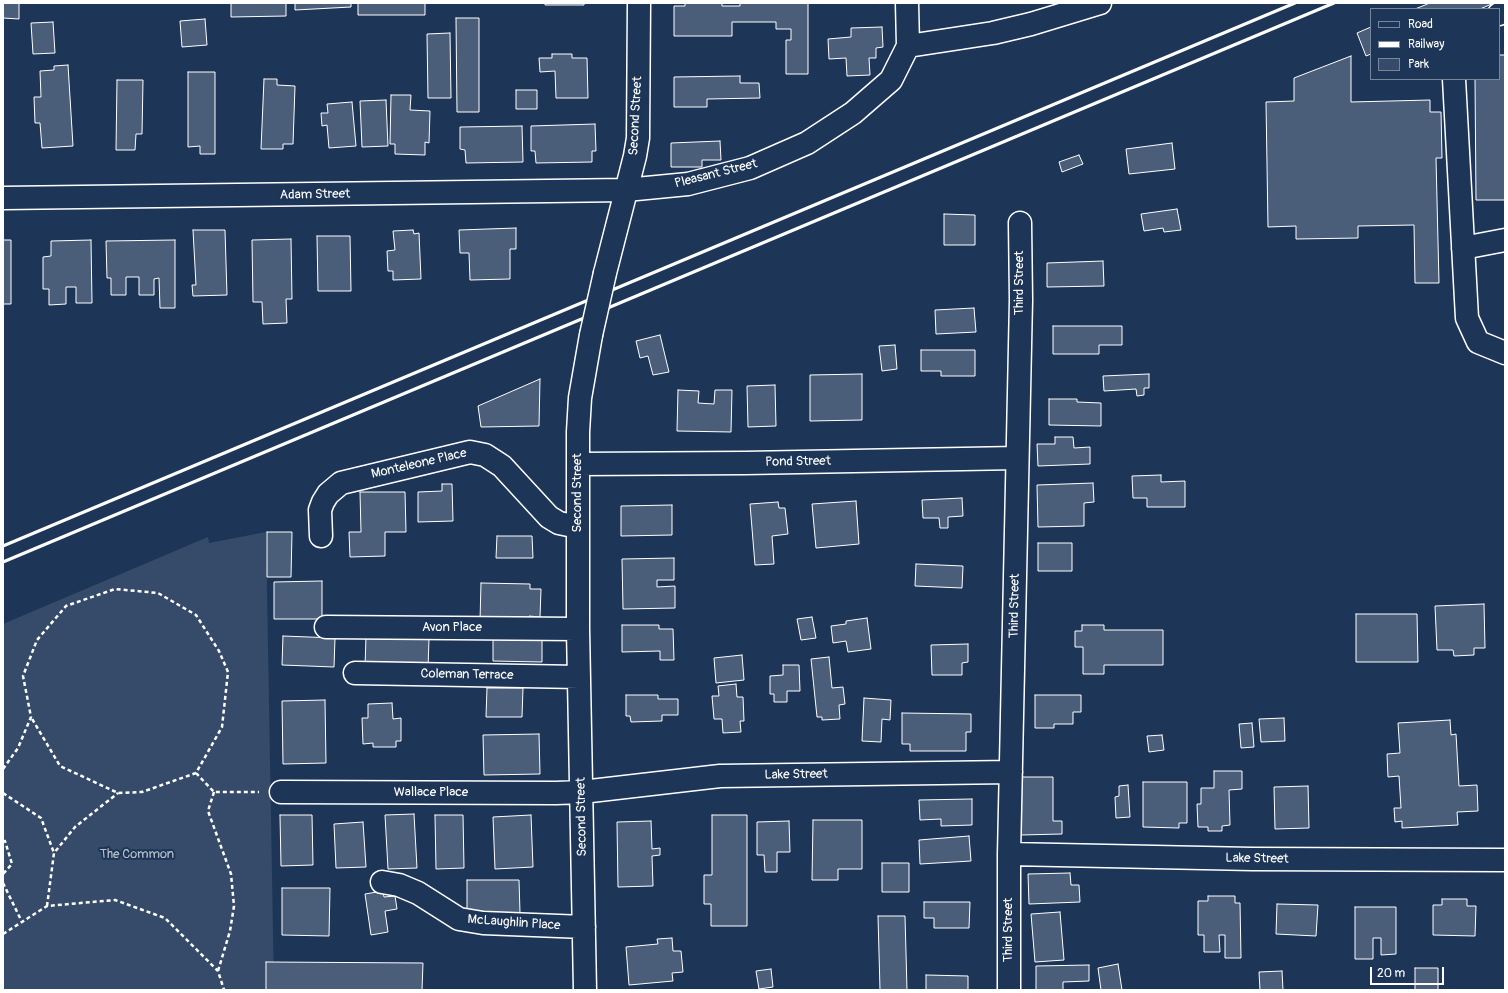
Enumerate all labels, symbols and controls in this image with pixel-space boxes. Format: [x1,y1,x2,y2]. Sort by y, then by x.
legend [1370,8,1500,80]
text: Road [1408,17,1433,32]
text: Railway [1408,37,1444,52]
text: Park [1408,57,1429,72]
street label: Second Street [626,76,646,156]
street label: Pleasant Street [673,156,759,192]
street label: Adam Street [280,187,350,203]
street label: Third Street [1012,251,1028,315]
street label: Monteleone Place [370,445,468,483]
street label: Second Street [570,453,586,533]
street label: Pond Street [765,454,831,470]
street label: Third Street [1007,574,1023,638]
street label: Avon Place [422,620,482,636]
street label: Coleman Terrace [420,666,514,684]
street label: Lake Street [764,767,828,783]
street label: Second Street [574,777,590,857]
street label: Wallace Place [394,785,468,801]
park label: The Common [100,847,174,863]
street label: Lake Street [1225,851,1289,867]
street label: Third Street [1001,898,1017,962]
street label: McLaughlin Place [467,912,561,934]
scale bar [1372,959,1446,985]
text: 20 m [1377,966,1405,981]

